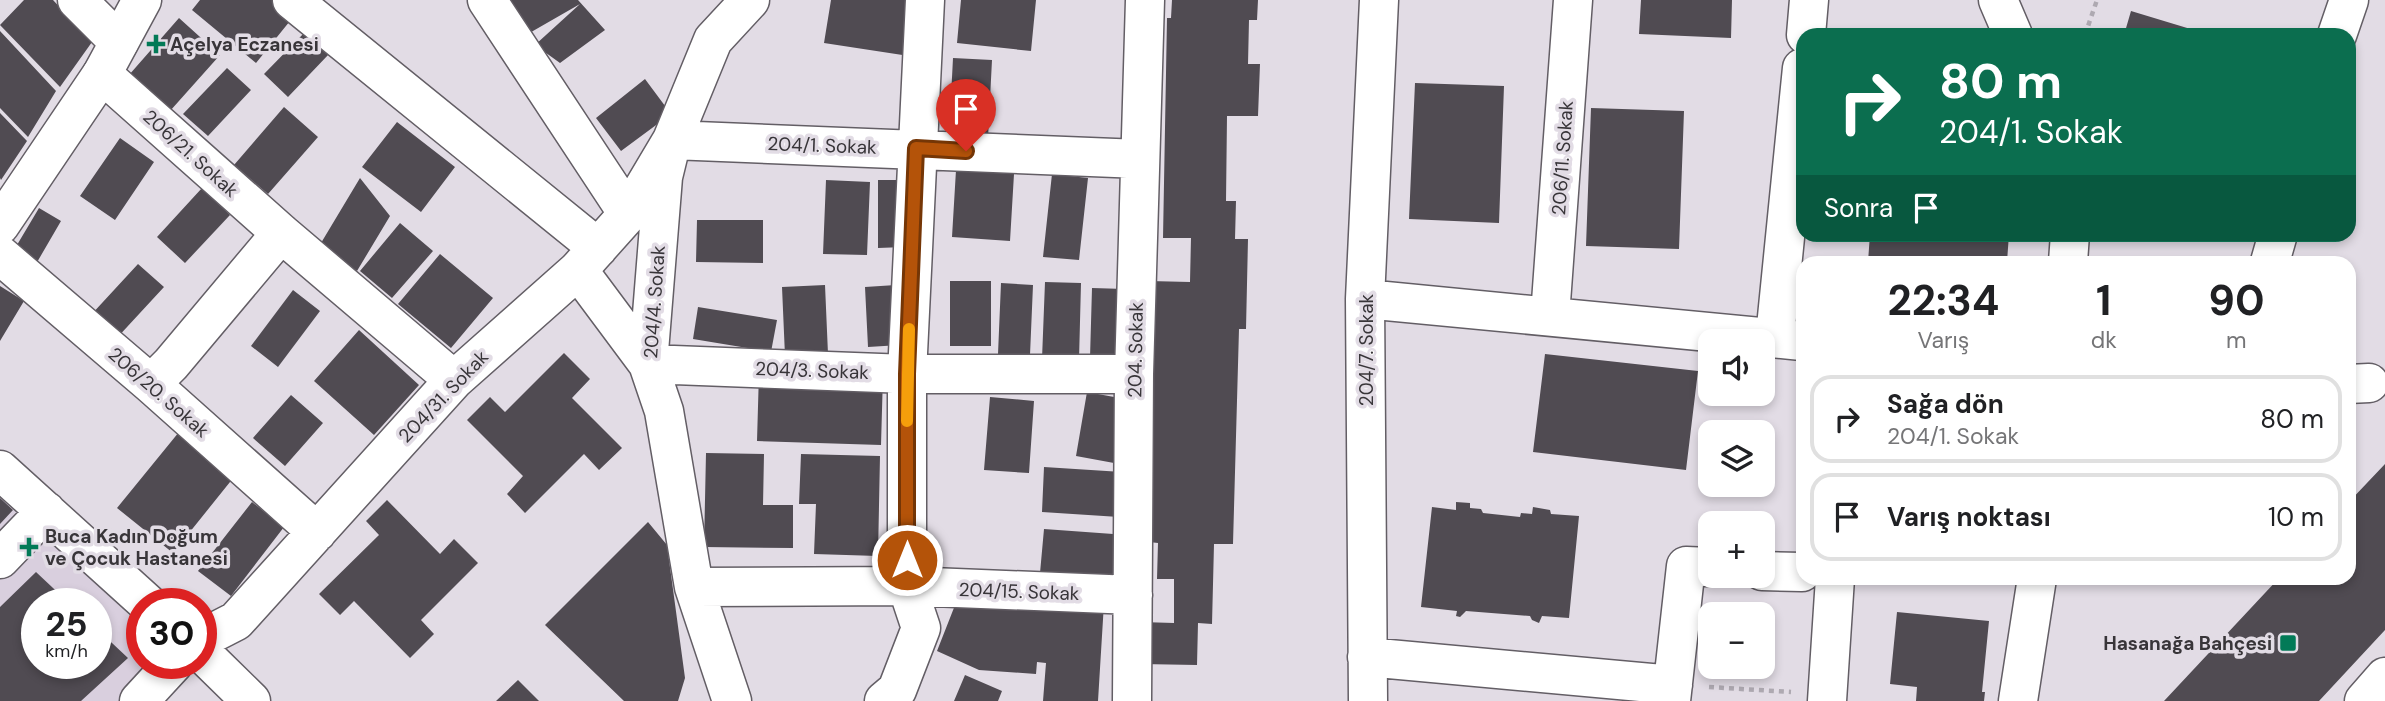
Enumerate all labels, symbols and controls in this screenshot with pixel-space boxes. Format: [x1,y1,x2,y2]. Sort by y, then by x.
place label: Açelya Eczanesi [170,32,319,57]
marker: Açelya Eczanesi [148,36,164,52]
text: 80 m [1939,49,2062,113]
icon: right [1824,56,1915,147]
pin [936,79,996,151]
icon: arrive [947,90,985,128]
street label: 206/11. Sokak [1546,100,1579,216]
street label: 206/21. Sokak [138,104,244,203]
text: 204/1. Sokak [1939,111,2123,153]
street label: 204/1. Sokak [767,131,877,160]
icon: arrive [1907,189,1945,227]
text: Sonra [1824,191,1893,225]
street label: 204/4. Sokak [638,244,671,360]
text: 22:34 [1887,273,1999,328]
text: 1 [2096,273,2111,328]
text: 90 [2208,273,2264,328]
street label: 204/7. Sokak [1354,293,1379,406]
street label: 204. Sokak [1122,301,1149,398]
text: Varış [1917,325,1969,355]
text: dk [2091,325,2117,355]
text: m [2226,325,2247,355]
map controls [1698,329,1775,679]
button: sound [1698,329,1775,406]
street label: 206/20. Sokak [103,342,215,443]
street label: 204/31. Sokak [393,344,494,448]
street label: 204/3. Sokak [755,356,870,385]
text: Sağa dön [1887,387,2004,421]
icon: right [1828,400,1866,438]
text: 80 m [2260,402,2324,436]
button: layers [1698,420,1775,497]
text: 204/1. Sokak [1887,421,2019,451]
icon: arrive [1828,498,1866,536]
text: Varış noktası [1887,500,2051,534]
text: 10 m [2268,500,2324,534]
button: + [1698,511,1775,588]
position arrow [870,523,944,597]
place label: Buca Kadın Doğum ve Çocuk Hastanesi [45,524,228,571]
marker: Buca Kadın Doğum ve Çocuk Hastanesi [19,537,39,557]
street label: 204/15. Sokak [958,577,1080,606]
speed limit sign: 30 [126,588,217,679]
text: 25 [46,601,87,647]
button: − [1698,602,1775,679]
place label: Hasanağa Bahçesi [2103,631,2272,656]
marker: Hasanağa Bahçesi [2278,633,2298,653]
text: km/h [45,639,88,663]

